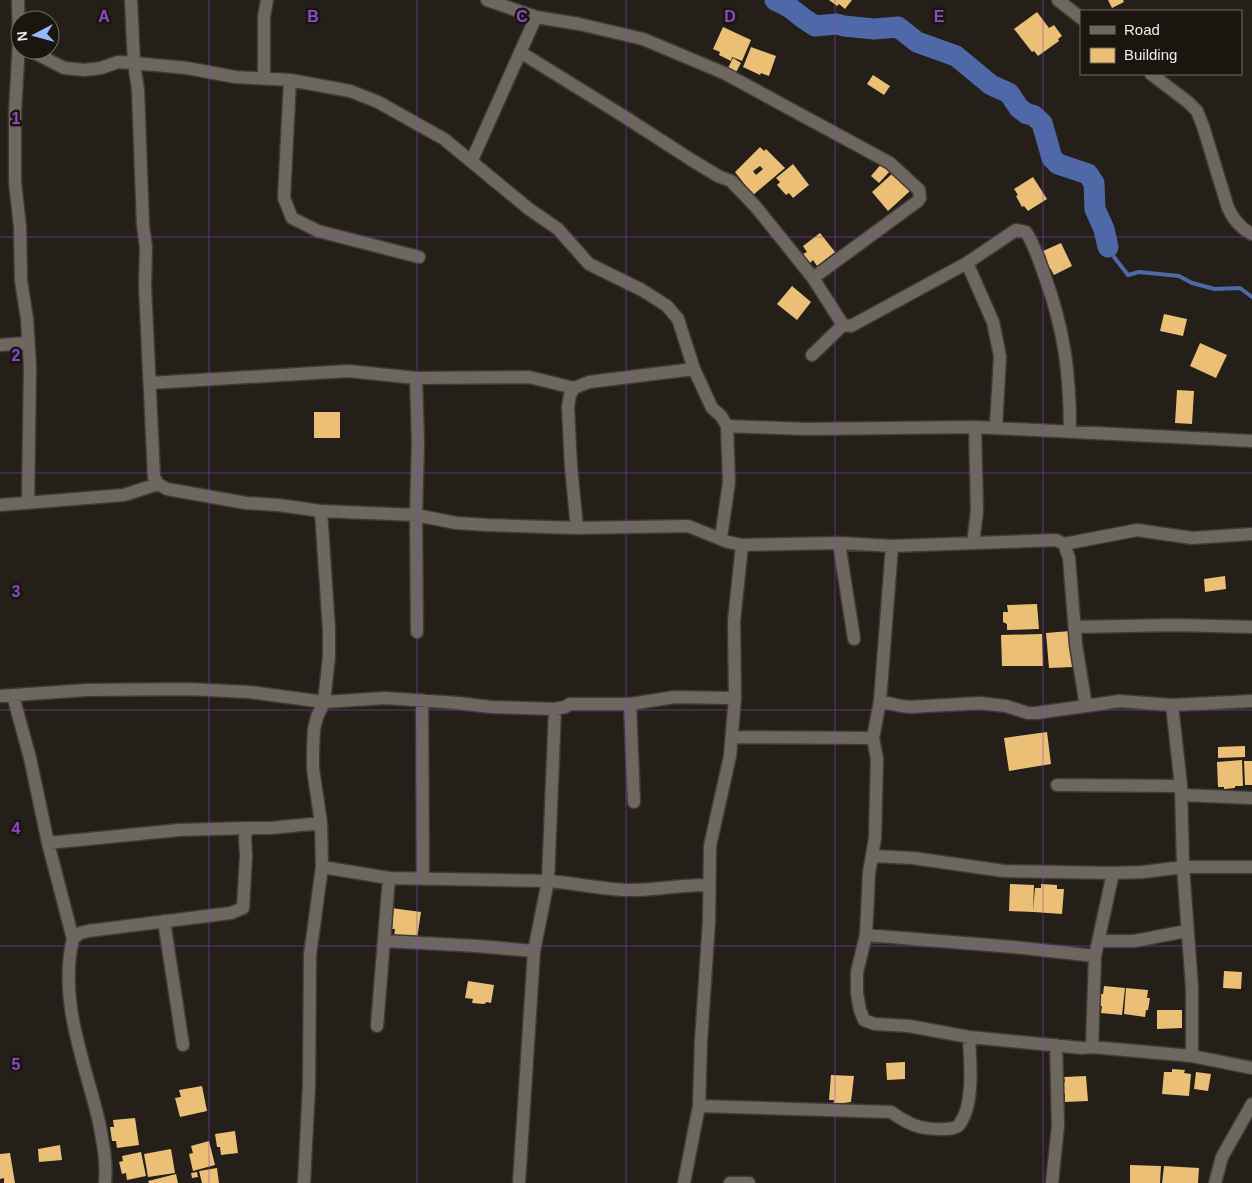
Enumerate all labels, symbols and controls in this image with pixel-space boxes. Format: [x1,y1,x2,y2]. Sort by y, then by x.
text: A [98,8,110,25]
text: B [307,8,319,25]
text: C [516,8,528,25]
text: D [724,8,736,25]
text: E [934,8,945,25]
north arrow [10,10,60,60]
legend [1080,10,1242,75]
text: Road [1124,21,1160,38]
text: N [14,30,31,42]
text: Building [1124,46,1177,63]
text: 1 [12,110,21,127]
text: 2 [12,347,21,364]
text: 3 [12,583,21,600]
text: 4 [12,820,21,837]
text: 5 [12,1056,21,1073]

